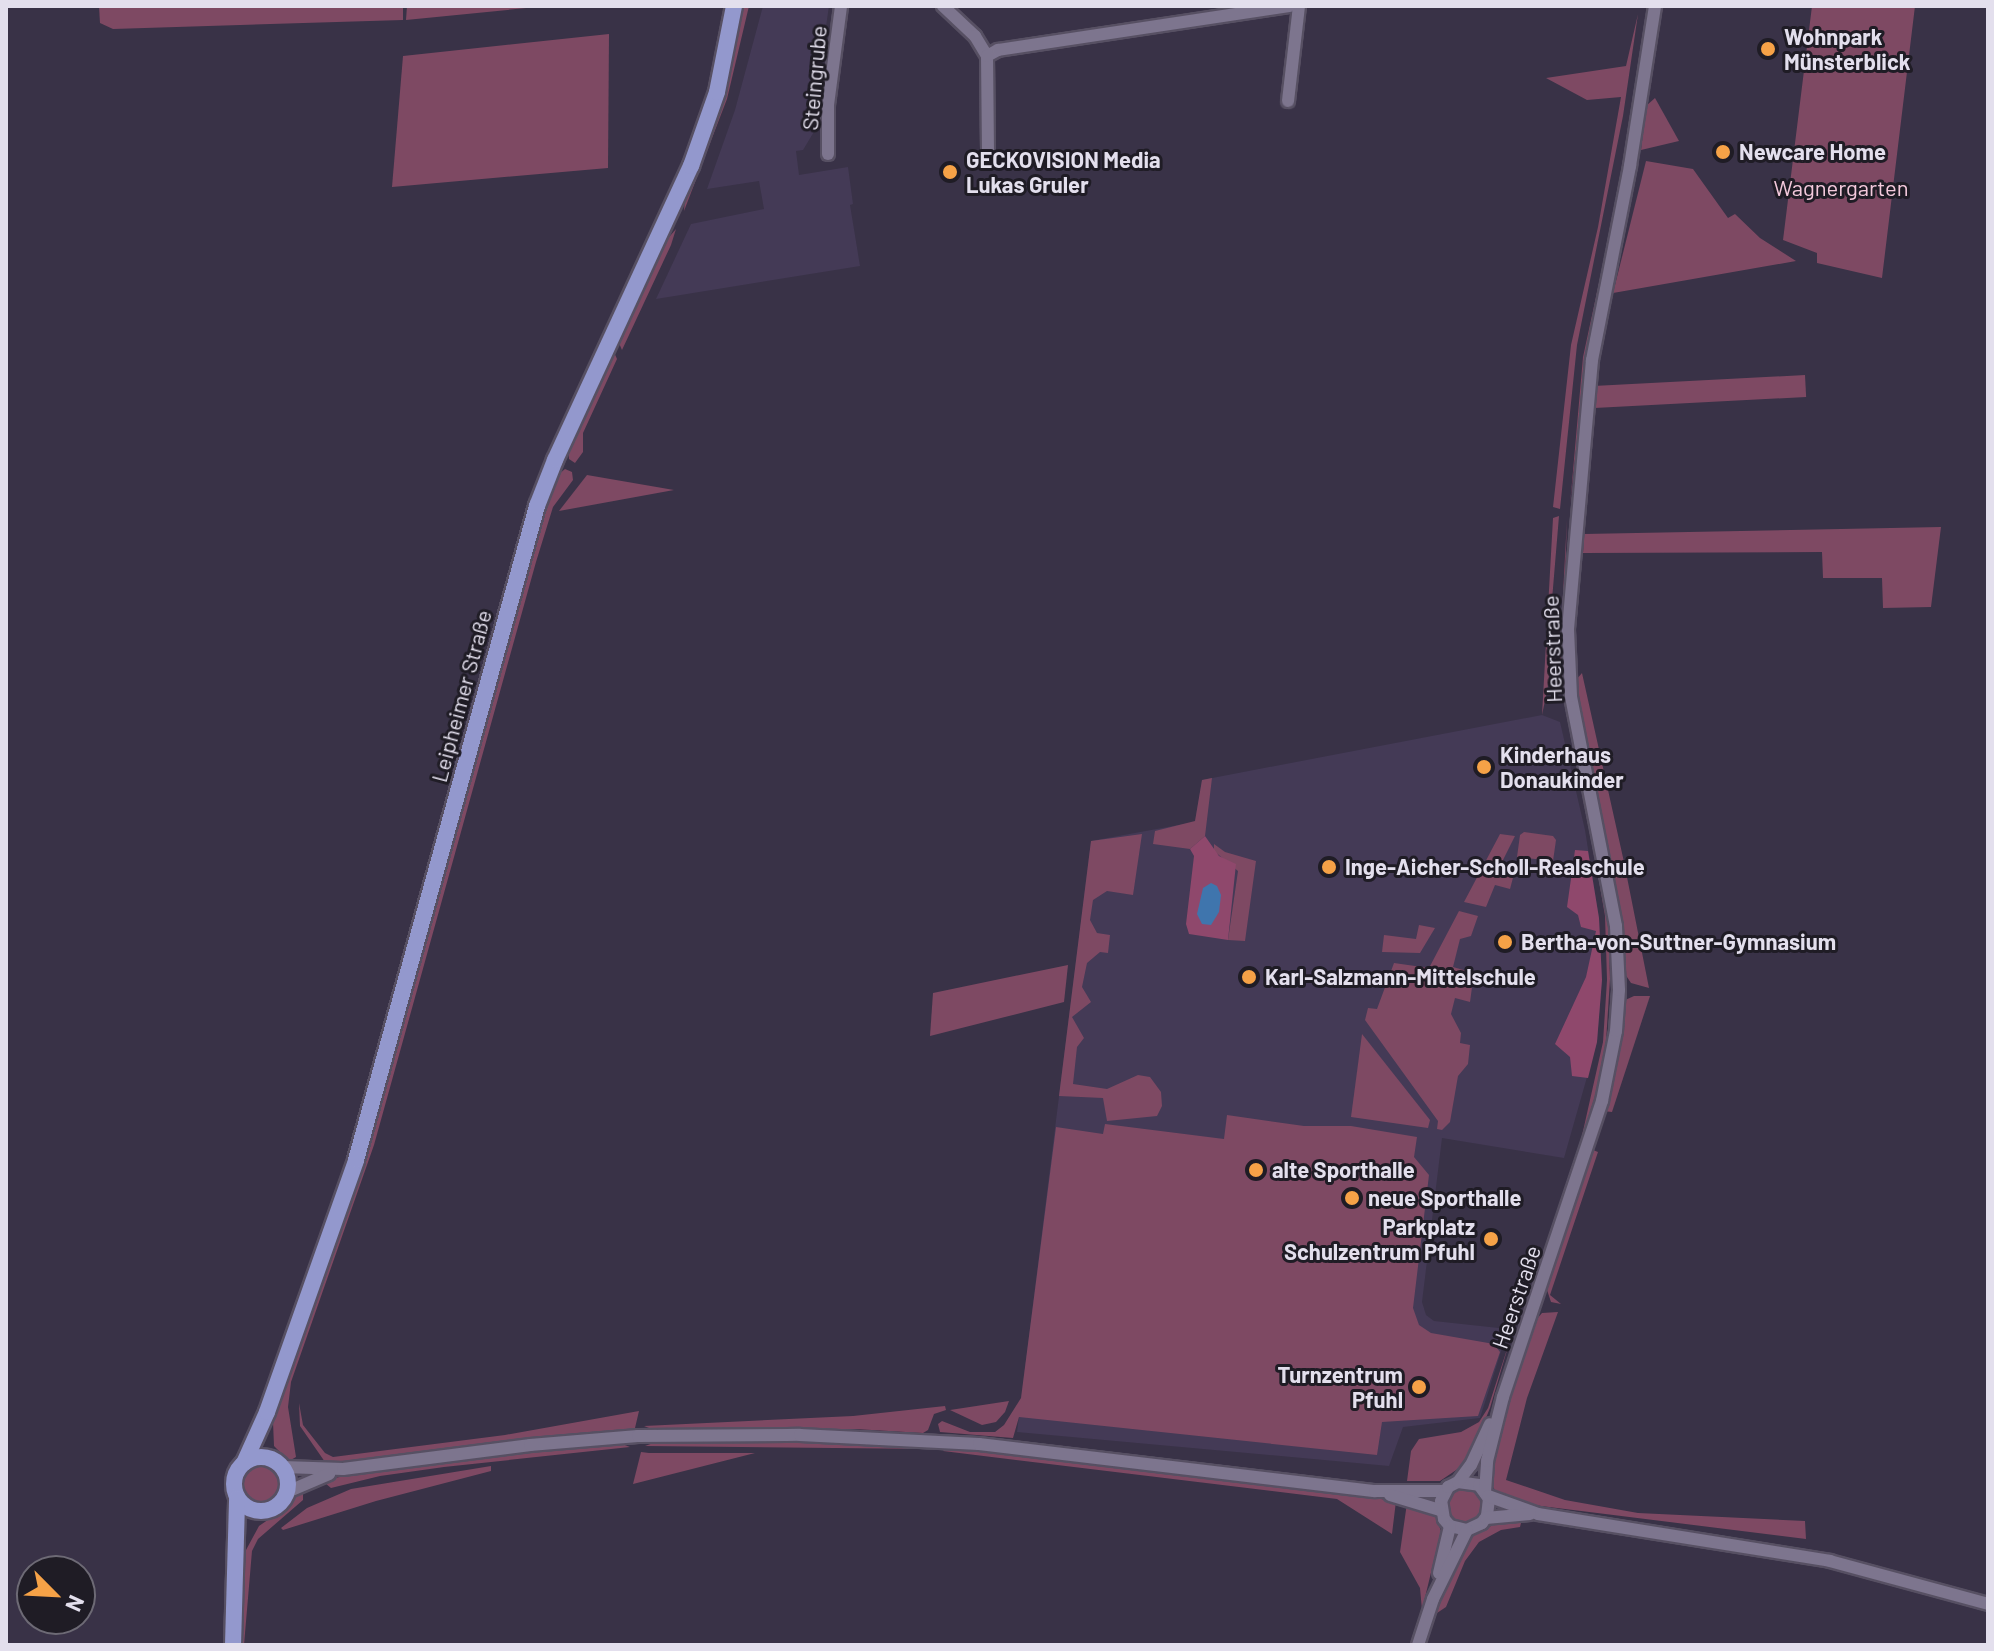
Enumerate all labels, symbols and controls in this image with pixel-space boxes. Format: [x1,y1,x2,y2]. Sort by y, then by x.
place label: Wohnpark Münsterblick [1784,23,1910,74]
street label: Steingrube [796,25,832,131]
marker: Wohnpark Münsterblick [1759,40,1777,58]
place label: Newcare Home [1739,139,1886,165]
marker: Newcare Home [1714,143,1732,161]
place label: GECKOVISION Media Lukas Gruler [966,146,1161,198]
marker: GECKOVISION Media Lukas Gruler [941,163,959,181]
park label: Wagnergarten [1773,175,1909,201]
street label: Heerstraße [1537,595,1567,703]
street label: Leipheimer Straße [425,607,497,785]
place label: Kinderhaus Donaukinder [1500,741,1624,792]
marker: Kinderhaus Donaukinder [1475,758,1493,776]
place label: Inge-Aicher-Scholl-Realschule [1345,854,1645,880]
marker: Inge-Aicher-Scholl-Realschule [1320,858,1338,876]
place label: Bertha-von-Suttner-Gymnasium [1521,929,1836,955]
marker: Bertha-von-Suttner-Gymnasium [1496,933,1514,951]
place label: Karl-Salzmann-Mittelschule [1265,964,1536,990]
marker: Karl-Salzmann-Mittelschule [1240,968,1258,986]
place label: alte Sporthalle [1272,1157,1415,1183]
marker: alte Sporthalle [1247,1161,1265,1179]
place label: neue Sporthalle [1368,1185,1521,1211]
marker: neue Sporthalle [1343,1189,1361,1207]
place label: Parkplatz Schulzentrum Pfuhl [1284,1213,1475,1264]
marker: Parkplatz Schulzentrum Pfuhl [1482,1230,1500,1248]
street label: Heerstraße [1486,1242,1546,1352]
place label: Turnzentrum Pfuhl [1277,1361,1403,1412]
marker: Turnzentrum Pfuhl [1410,1378,1428,1396]
north arrow [16,1555,96,1635]
text: N [61,1592,91,1616]

